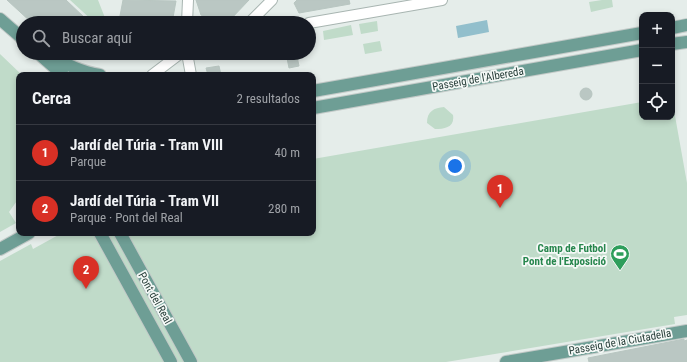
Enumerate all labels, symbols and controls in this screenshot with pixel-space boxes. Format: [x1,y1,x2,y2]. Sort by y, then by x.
map controls [639,12,675,120]
button: + [639,12,675,48]
search box [16,16,316,60]
icon: search [30,27,52,49]
text: Buscar aquí [62,29,132,47]
button: − [639,48,675,84]
street label: Passeig de l'Albereda [431,65,525,93]
button: locate [639,84,675,120]
text: Cerca [32,88,71,108]
text: 2 resultados [236,91,300,106]
text: Jardí del Túria - Tram VIII [70,136,223,154]
text: 1 [42,145,48,160]
text: 40 m [274,145,300,160]
text: Parque [70,154,106,169]
your location [445,156,465,176]
pin: 1 [487,175,513,208]
text: Jardí del Túria - Tram VII [70,192,219,210]
text: 2 [42,201,48,216]
text: 280 m [268,201,300,216]
text: Parque · Pont del Real [70,210,183,225]
place label: Camp de Futbol Pont de l'Exposició [523,242,607,268]
sports icon: Camp de Futbol Pont de l'Exposició [609,243,631,271]
pin: 2 [73,256,99,289]
street label: Pont del Real [135,270,175,326]
street label: Passeig de la Ciutadella [568,327,672,357]

